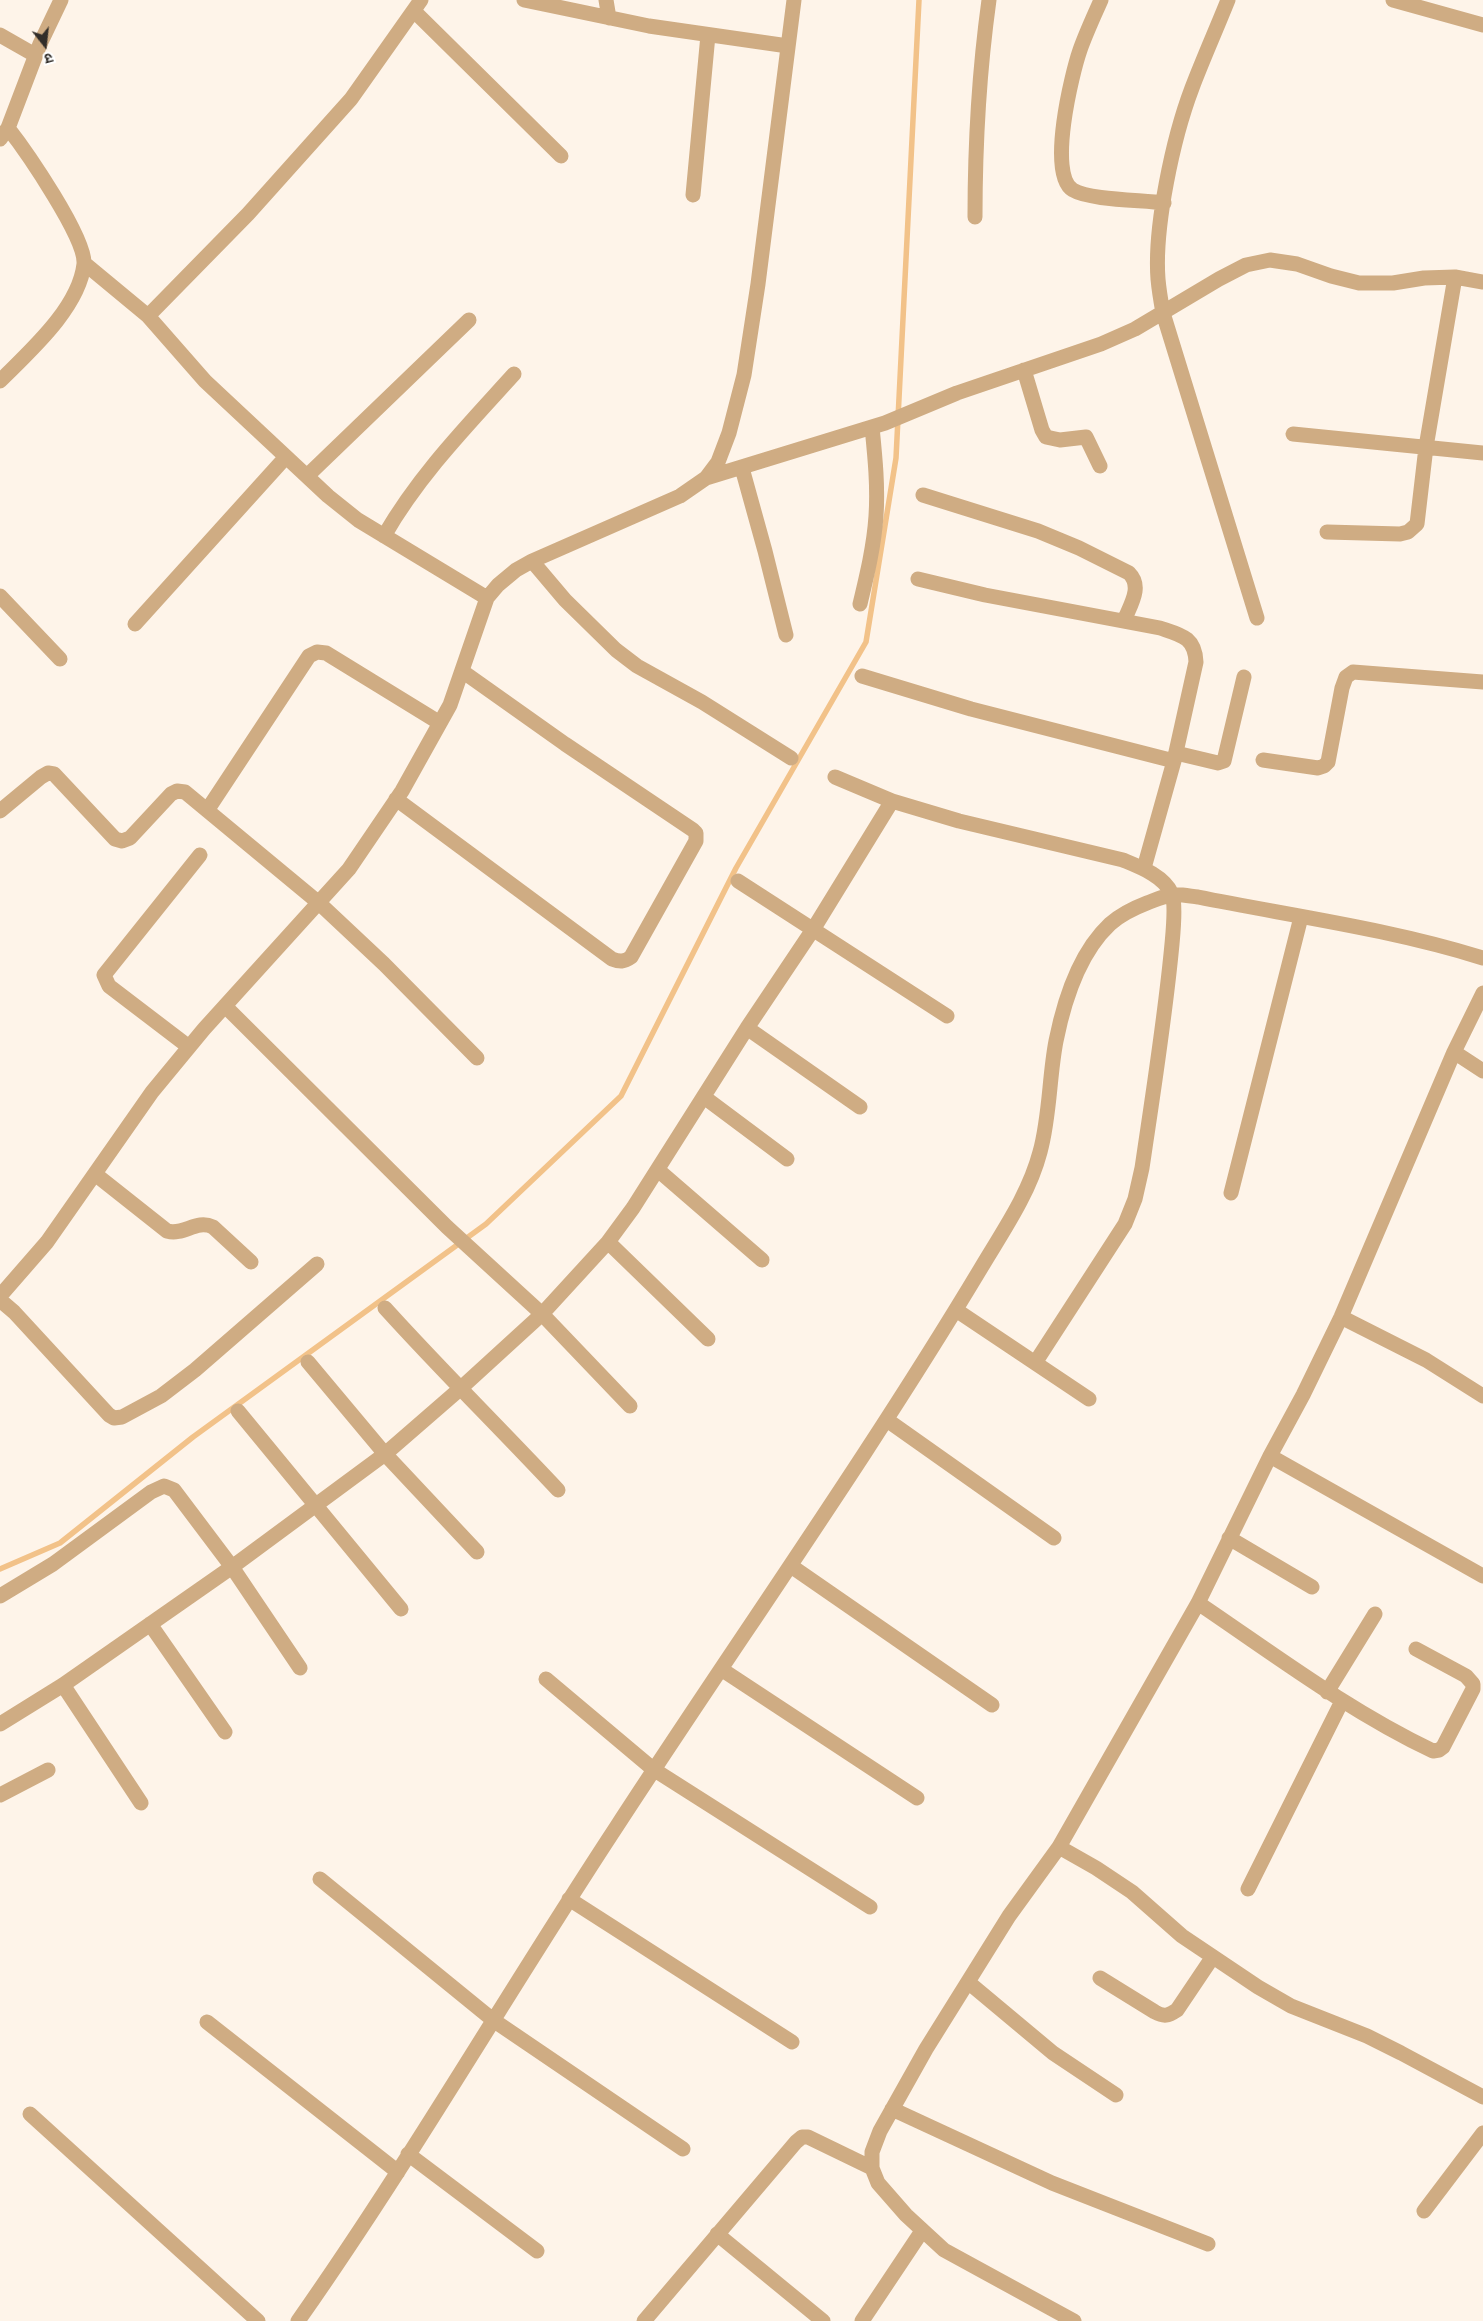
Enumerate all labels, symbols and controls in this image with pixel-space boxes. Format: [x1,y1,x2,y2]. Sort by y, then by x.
north arrow [20,20,70,70]
text: उ [42,49,56,70]

